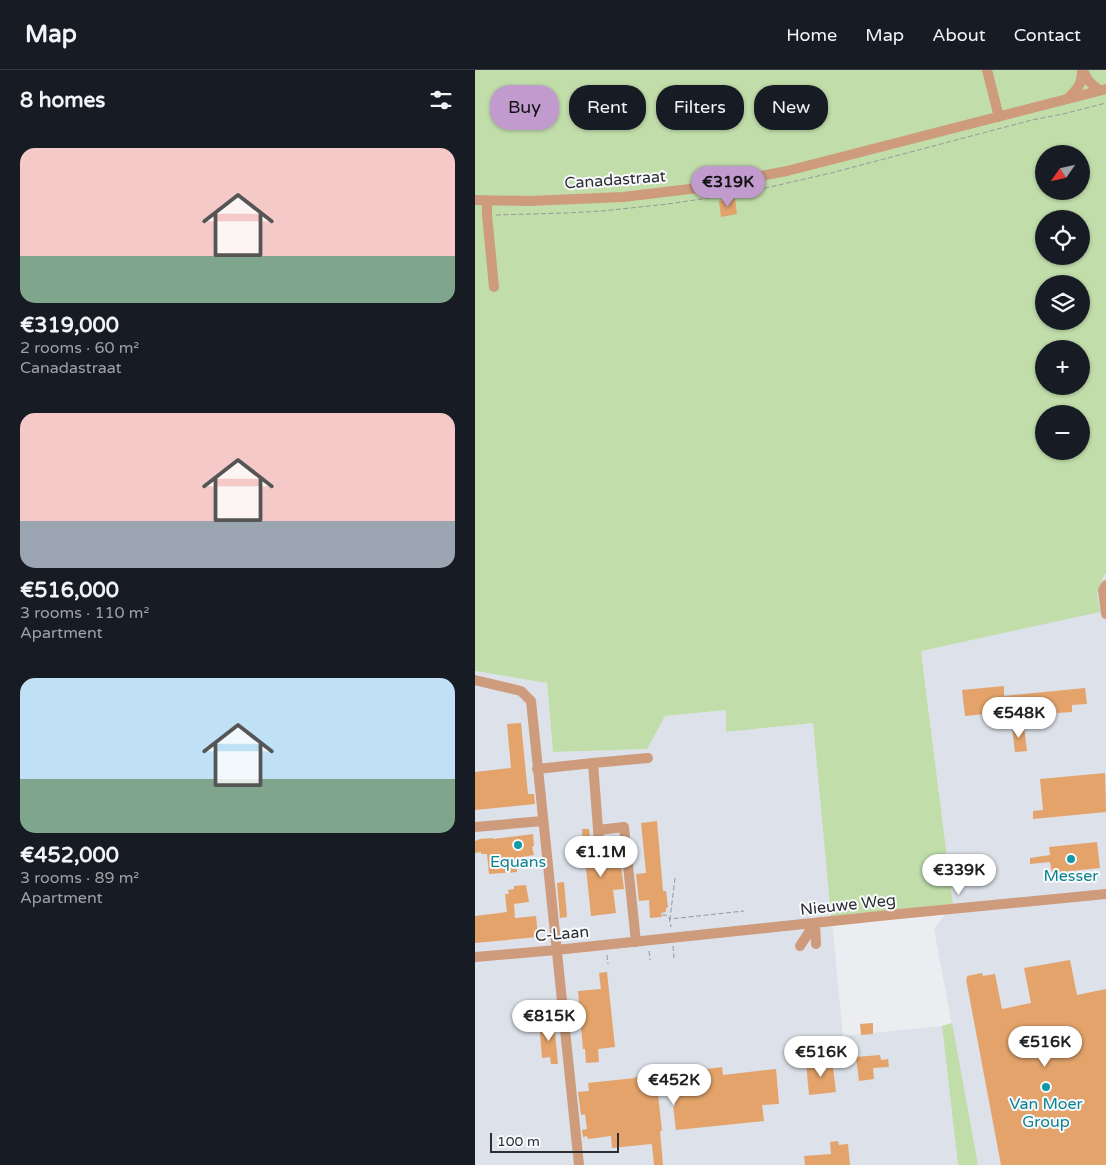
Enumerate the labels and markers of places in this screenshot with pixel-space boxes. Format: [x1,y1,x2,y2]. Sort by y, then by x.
pin: €319K [693,166,763,208]
pin: €548K [984,696,1054,739]
pin: €1.1M [566,836,636,878]
marker: Equans [512,839,524,851]
place label: Equans [490,852,546,872]
marker: Messer [1065,853,1077,865]
pin: €339K [924,854,994,896]
place label: Messer [1044,866,1099,886]
pin: €815K [514,1000,584,1042]
pin: €516K [1010,1026,1080,1068]
pin: €516K [786,1036,856,1078]
pin: €452K [639,1064,709,1106]
marker: Van Moer Group [1040,1081,1052,1093]
place label: Van Moer Group [1009,1094,1084,1132]

